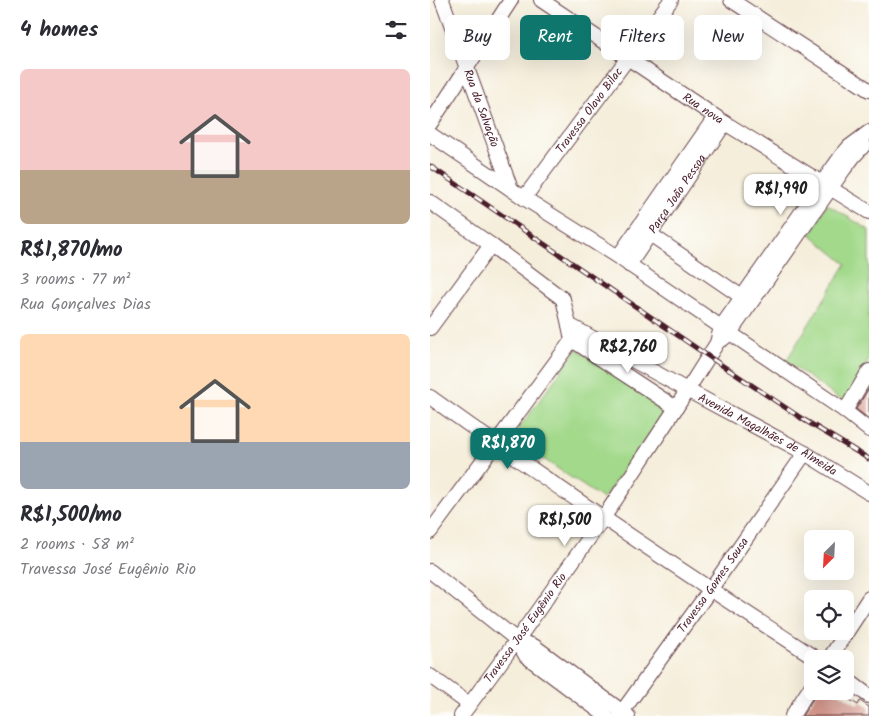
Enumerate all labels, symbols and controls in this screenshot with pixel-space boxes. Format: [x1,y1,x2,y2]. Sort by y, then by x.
text: 4 homes [20,14,98,47]
chip: Buy [445,15,510,60]
chip: Rent [520,15,591,60]
chip: Filters [601,15,684,60]
chip: New [694,15,762,60]
icon: filters [382,16,410,44]
street label: Travessa Olavo Bilac [551,63,627,157]
street label: Rua da Salvação [458,66,504,150]
street label: Rua nova [679,88,728,129]
icon: home [170,101,260,191]
street label: Parça João Pessoa [643,150,711,237]
pin: R$1,990 [735,174,827,216]
text: R$1,990 [755,177,807,202]
text: R$1,870/mo [20,234,123,267]
text: 3 rooms · 77 m² [20,267,130,292]
text: Rua Gonçalves Dias [20,292,151,317]
pin: R$2,760 [582,332,674,374]
text: R$2,760 [599,335,657,360]
icon: home [170,366,260,456]
street label: Avenida Magalhães de Almeida [695,388,841,481]
pin: R$1,870 [462,428,554,470]
text: R$1,870 [481,431,535,456]
text: R$1,500/mo [20,499,122,532]
pin: R$1,500 [519,504,611,547]
text: R$1,500 [539,508,591,533]
north arrow [804,530,854,580]
map controls [804,530,854,700]
text: 2 rooms · 58 m² [20,532,134,557]
street label: Travessa Gomes Sousa [672,533,753,637]
text: Travessa José Eugênio Rio [20,557,196,582]
street label: Travessa José Eugênio Rio [479,569,571,687]
button: locate [804,590,854,640]
button: layers [804,650,854,700]

